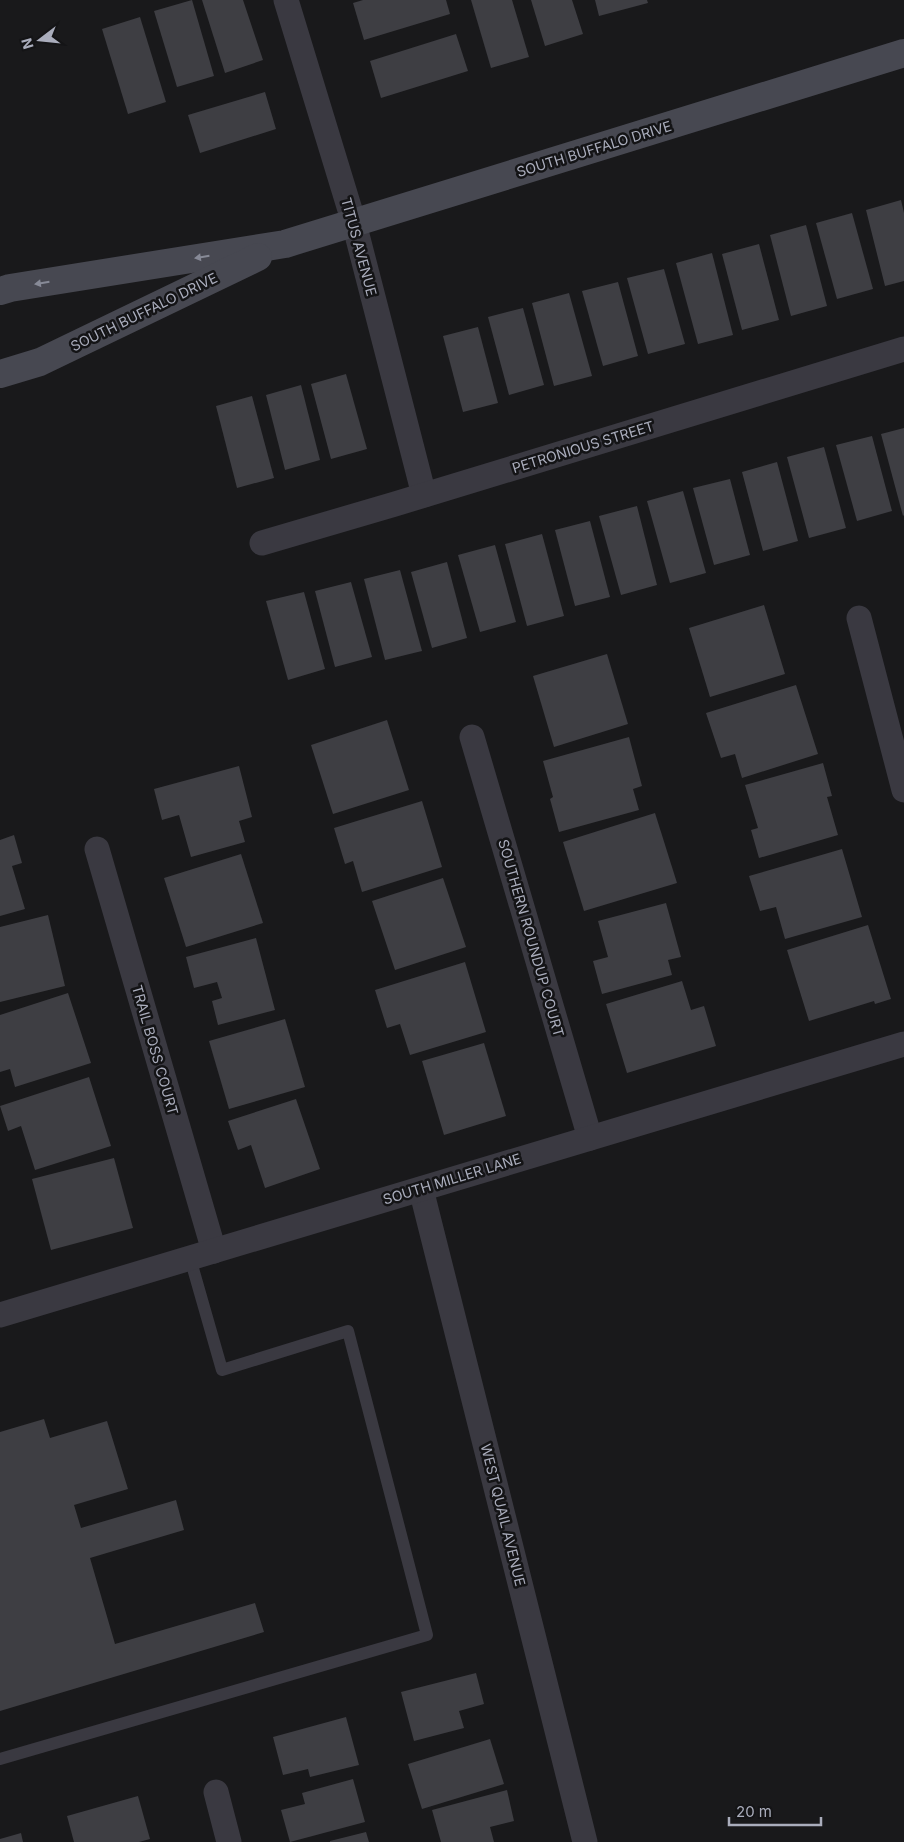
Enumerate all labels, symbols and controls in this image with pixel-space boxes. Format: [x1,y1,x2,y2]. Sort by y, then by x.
north arrow [15,15,65,65]
text: N [17,36,37,51]
street label: SOUTH BUFFALO DRIVE [514,117,673,180]
street label: TITUS AVENUE [338,196,381,298]
one-way arrow [194,254,210,262]
street label: SOUTH BUFFALO DRIVE [68,269,220,354]
one-way arrow [33,280,49,288]
street label: PETRONIOUS STREET [510,417,656,476]
street label: SOUTHERN ROUNDUP COURT [495,837,568,1039]
street label: TRAIL BOSS COURT [129,983,182,1117]
street label: SOUTH MILLER LANE [381,1149,523,1208]
street label: WEST QUAIL AVENUE [478,1442,529,1588]
scale bar [729,1794,822,1826]
text: 20 m [736,1802,772,1821]

